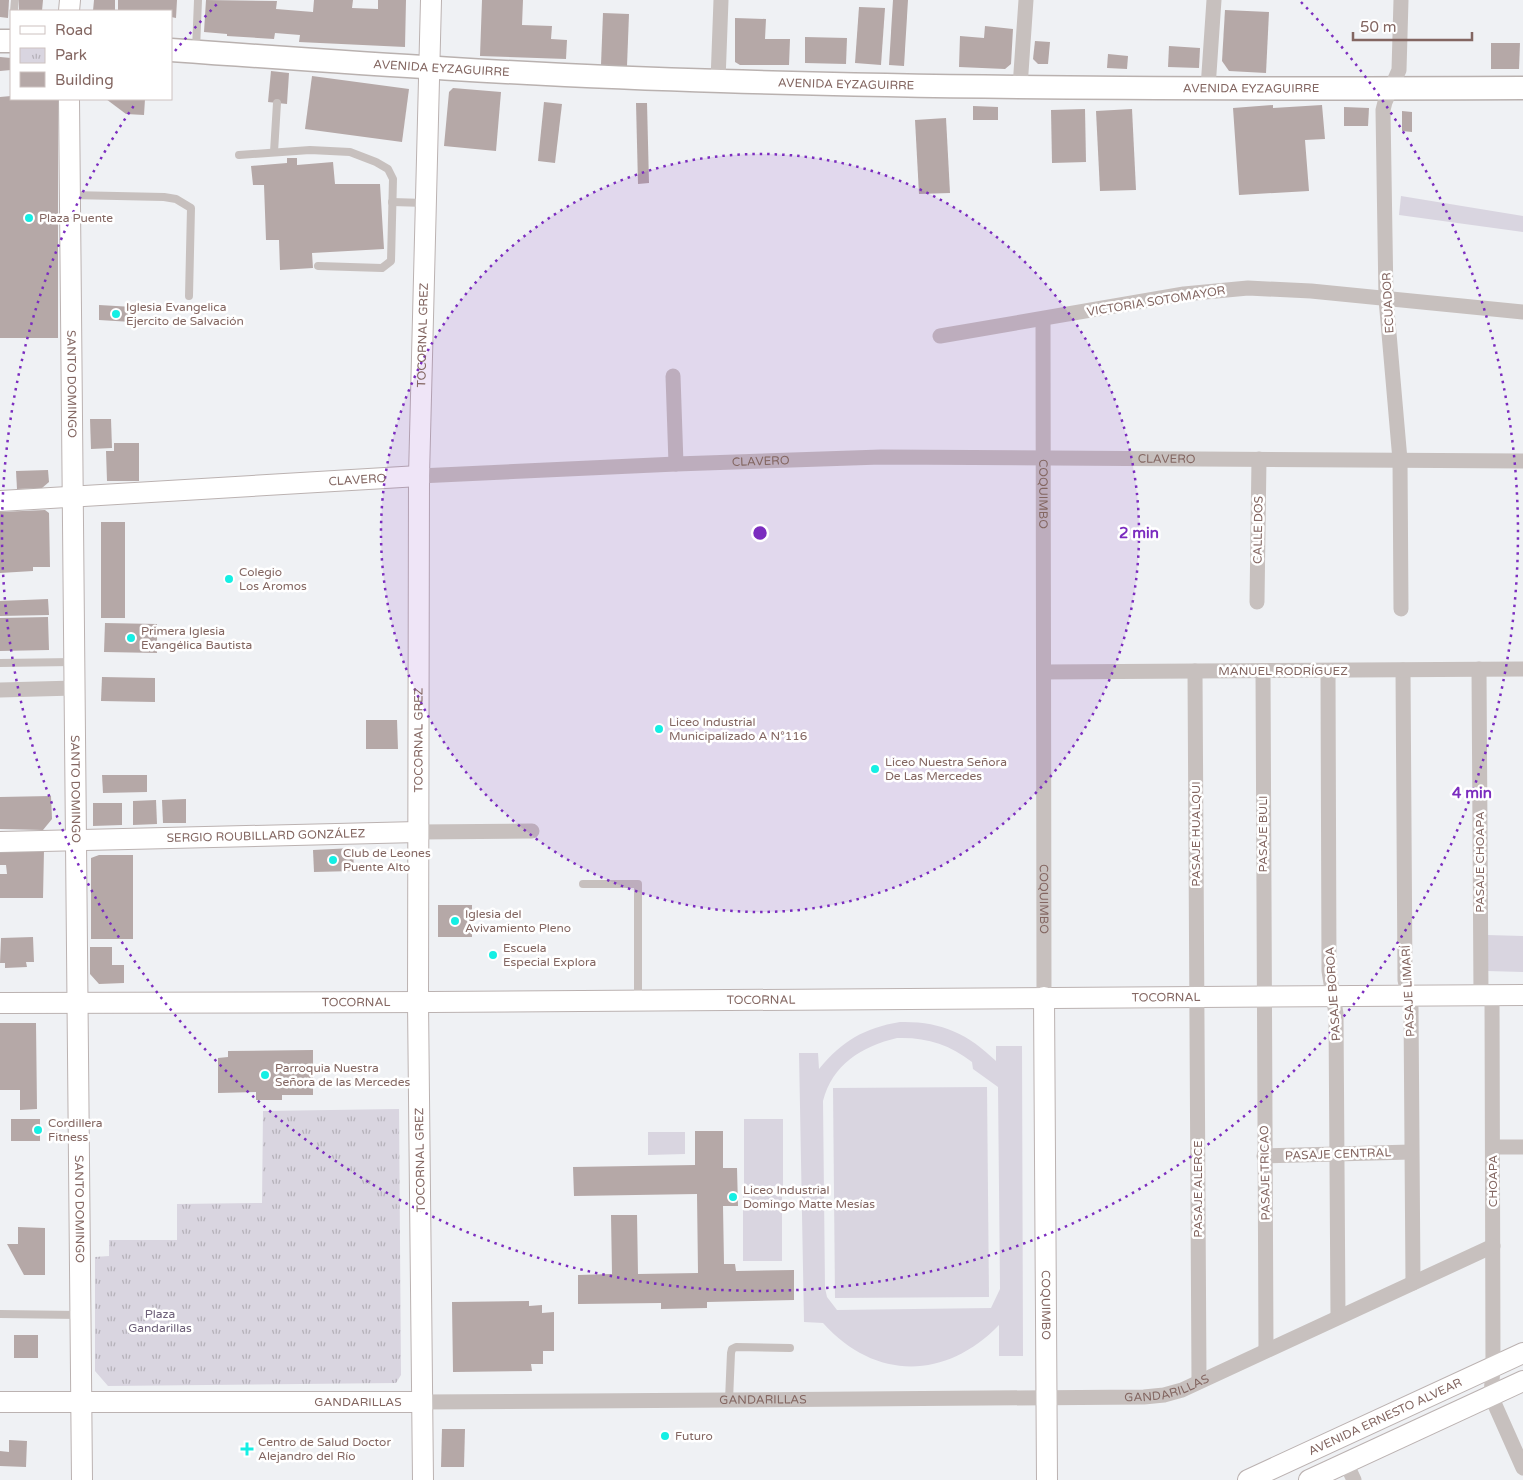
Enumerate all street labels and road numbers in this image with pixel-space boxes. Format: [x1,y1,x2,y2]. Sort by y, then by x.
street label: AVENIDA EYZAGUIRRE [373,57,510,79]
street label: AVENIDA EYZAGUIRRE [778,76,915,92]
street label: AVENIDA EYZAGUIRRE [1183,81,1320,95]
street label: ECUADOR [1379,272,1397,334]
street label: TOCORNAL GREZ [414,282,431,388]
street label: VICTORIA SOTOMAYOR [1086,283,1226,319]
street label: SANTO DOMINGO [64,330,79,438]
street label: CLAVERO [1138,452,1196,466]
street label: CLAVERO [732,453,790,469]
street label: COQUIMBO [1036,459,1050,529]
street label: CLAVERO [328,471,387,488]
street label: CALLE DOS [1250,496,1266,564]
street label: MANUEL RODRÍGUEZ [1218,664,1348,678]
street label: TOCORNAL GREZ [411,687,426,792]
street label: SANTO DOMINGO [68,735,83,843]
street label: PASAJE HUALQUI [1189,781,1203,887]
street label: PASAJE BULI [1256,796,1270,872]
street label: PASAJE CHOAPA [1473,811,1487,913]
street label: SERGIO ROUBILLARD GONZÁLEZ [166,826,366,845]
street label: COQUIMBO [1037,864,1051,934]
street label: PASAJE LIMARÍ [1399,945,1417,1037]
street label: PASAJE BOROA [1323,946,1343,1042]
street label: TOCORNAL [1132,990,1200,1005]
street label: TOCORNAL [727,993,795,1007]
street label: TOCORNAL [322,995,390,1009]
street label: TOCORNAL GREZ [412,1107,428,1212]
street label: PASAJE TRICAO [1257,1125,1273,1221]
street label: PASAJE ALERCE [1191,1140,1205,1238]
street label: PASAJE CENTRAL [1285,1145,1392,1163]
street label: SANTO DOMINGO [72,1155,87,1263]
street label: CHOAPA [1486,1155,1500,1207]
street label: COQUIMBO [1039,1270,1053,1340]
street label: GANDARILLAS [1124,1371,1211,1404]
street label: AVENIDA ERNESTO ALVEAR [1306,1375,1464,1458]
street label: GANDARILLAS [719,1392,807,1407]
street label: GANDARILLAS [314,1395,402,1409]

